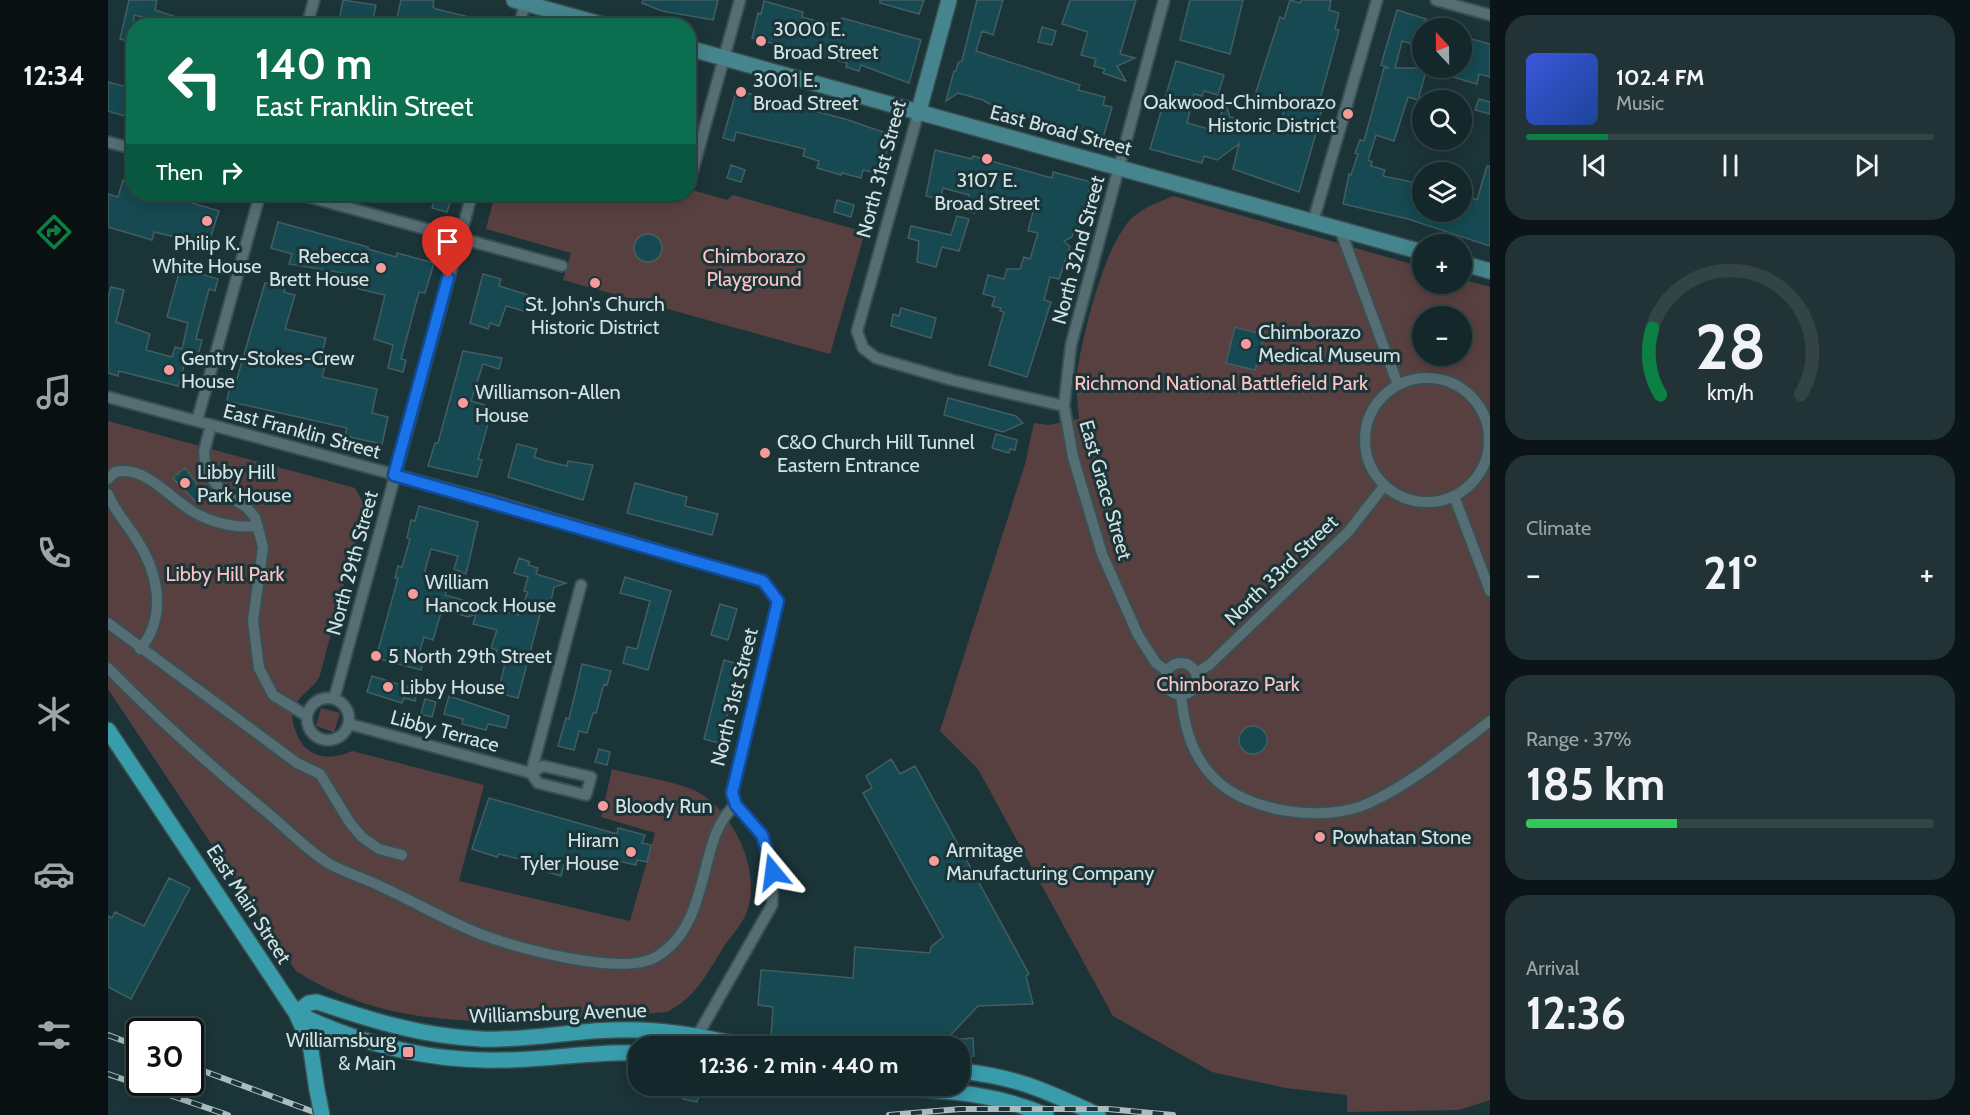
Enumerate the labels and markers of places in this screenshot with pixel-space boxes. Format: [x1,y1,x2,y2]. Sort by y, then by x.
place label: 3000 E. Broad Street [773,17,879,64]
marker: 3000 E. Broad Street [754,34,768,48]
place label: 3001 E. Broad Street [753,68,859,115]
marker: 3001 E. Broad Street [734,85,748,99]
place label: Oakwood-Chimborazo Historic District [1143,90,1336,137]
marker: Oakwood-Chimborazo Historic District [1341,107,1355,121]
marker: 3107 E. Broad Street [980,152,994,166]
place label: 3107 E. Broad Street [934,168,1040,215]
marker: Philip K. White House [200,214,214,228]
pin [422,216,473,278]
place label: Philip K. White House [152,231,262,278]
place label: Rebecca Brett House [269,244,369,291]
marker: Rebecca Brett House [374,261,388,275]
marker: St. John's Church Historic District [588,276,602,290]
place label: St. John's Church Historic District [525,292,665,339]
place label: Chimborazo Medical Museum [1258,320,1401,367]
marker: Chimborazo Medical Museum [1239,337,1253,351]
place label: Gentry-Stokes-Crew House [181,346,355,393]
marker: Gentry-Stokes-Crew House [162,363,176,377]
place label: Williamson-Allen House [475,380,621,427]
marker: Williamson-Allen House [456,396,470,410]
place label: C&O Church Hill Tunnel Eastern Entrance [777,430,975,477]
marker: C&O Church Hill Tunnel Eastern Entrance [758,446,772,460]
place label: Libby Hill Park House [197,460,291,507]
marker: Libby Hill Park House [178,476,192,490]
place label: William Hancock House [425,570,556,617]
marker: William Hancock House [406,587,420,601]
place label: 5 North 29th Street [388,644,552,668]
marker: 5 North 29th Street [369,649,383,663]
place label: Libby House [400,675,505,699]
marker: Libby House [381,680,395,694]
place label: Bloody Run [615,794,713,818]
marker: Bloody Run [596,799,610,813]
place label: Powhatan Stone [1332,825,1471,849]
place label: Hiram Tyler House [520,828,619,875]
marker: Powhatan Stone [1313,830,1327,844]
place label: Armitage Manufacturing Company [946,838,1154,885]
marker: Hiram Tyler House [624,845,638,859]
marker: Armitage Manufacturing Company [927,854,941,868]
place label: Williamsburg & Main [286,1028,397,1075]
marker: Williamsburg & Main [401,1045,415,1059]

